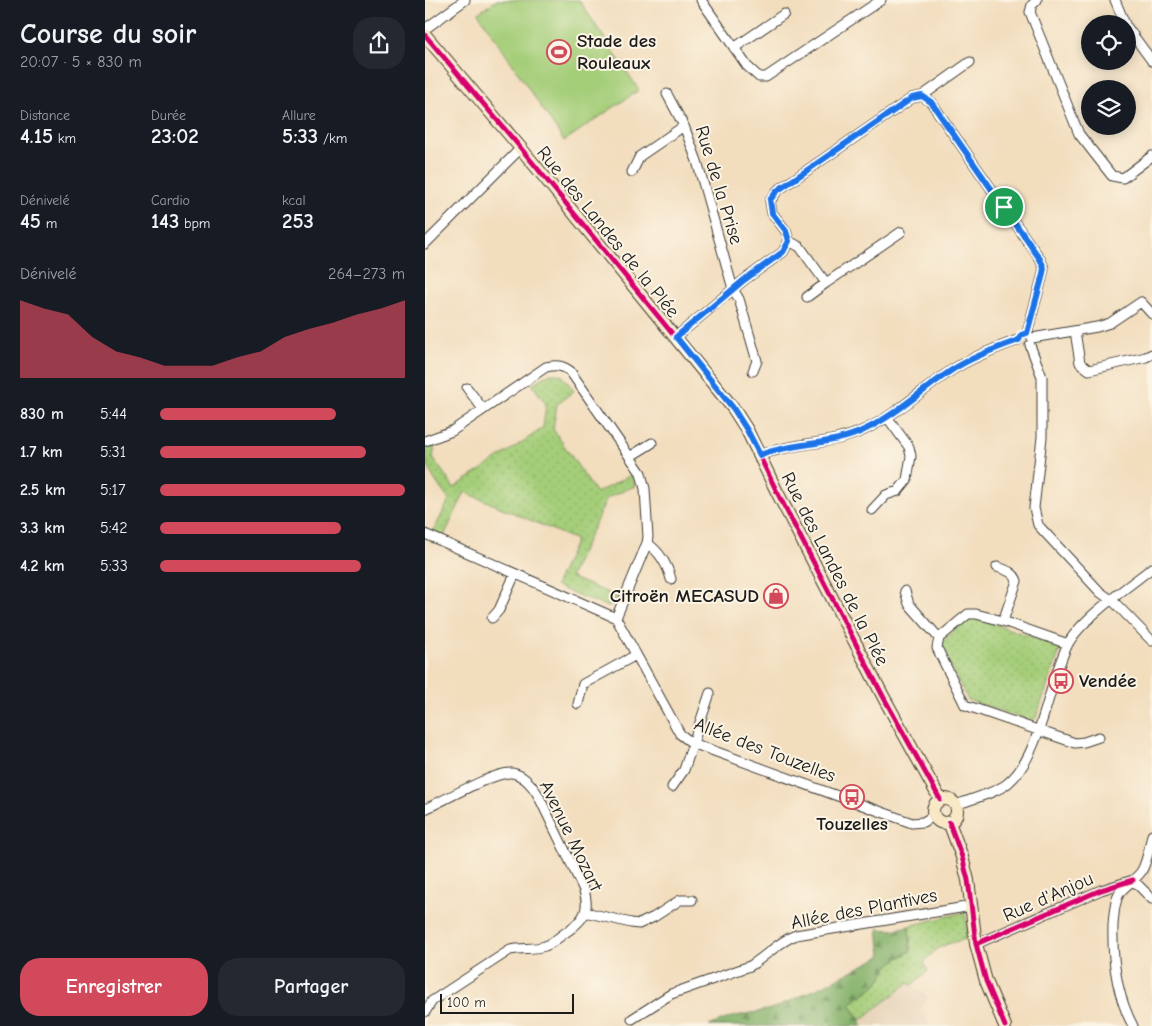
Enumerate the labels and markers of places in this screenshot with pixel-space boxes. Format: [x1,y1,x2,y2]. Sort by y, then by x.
place label: Stade des Rouleaux [577,30,656,74]
sports icon: Stade des Rouleaux [546,39,572,65]
pin [983,186,1025,228]
shop icon: Citroën MECASUD [763,583,789,609]
place label: Citroën MECASUD [610,585,759,607]
bus stop icon: Vendée [1048,668,1074,694]
place label: Vendée [1079,670,1136,692]
bus stop icon: Touzelles [839,784,865,810]
place label: Touzelles [816,813,888,835]

